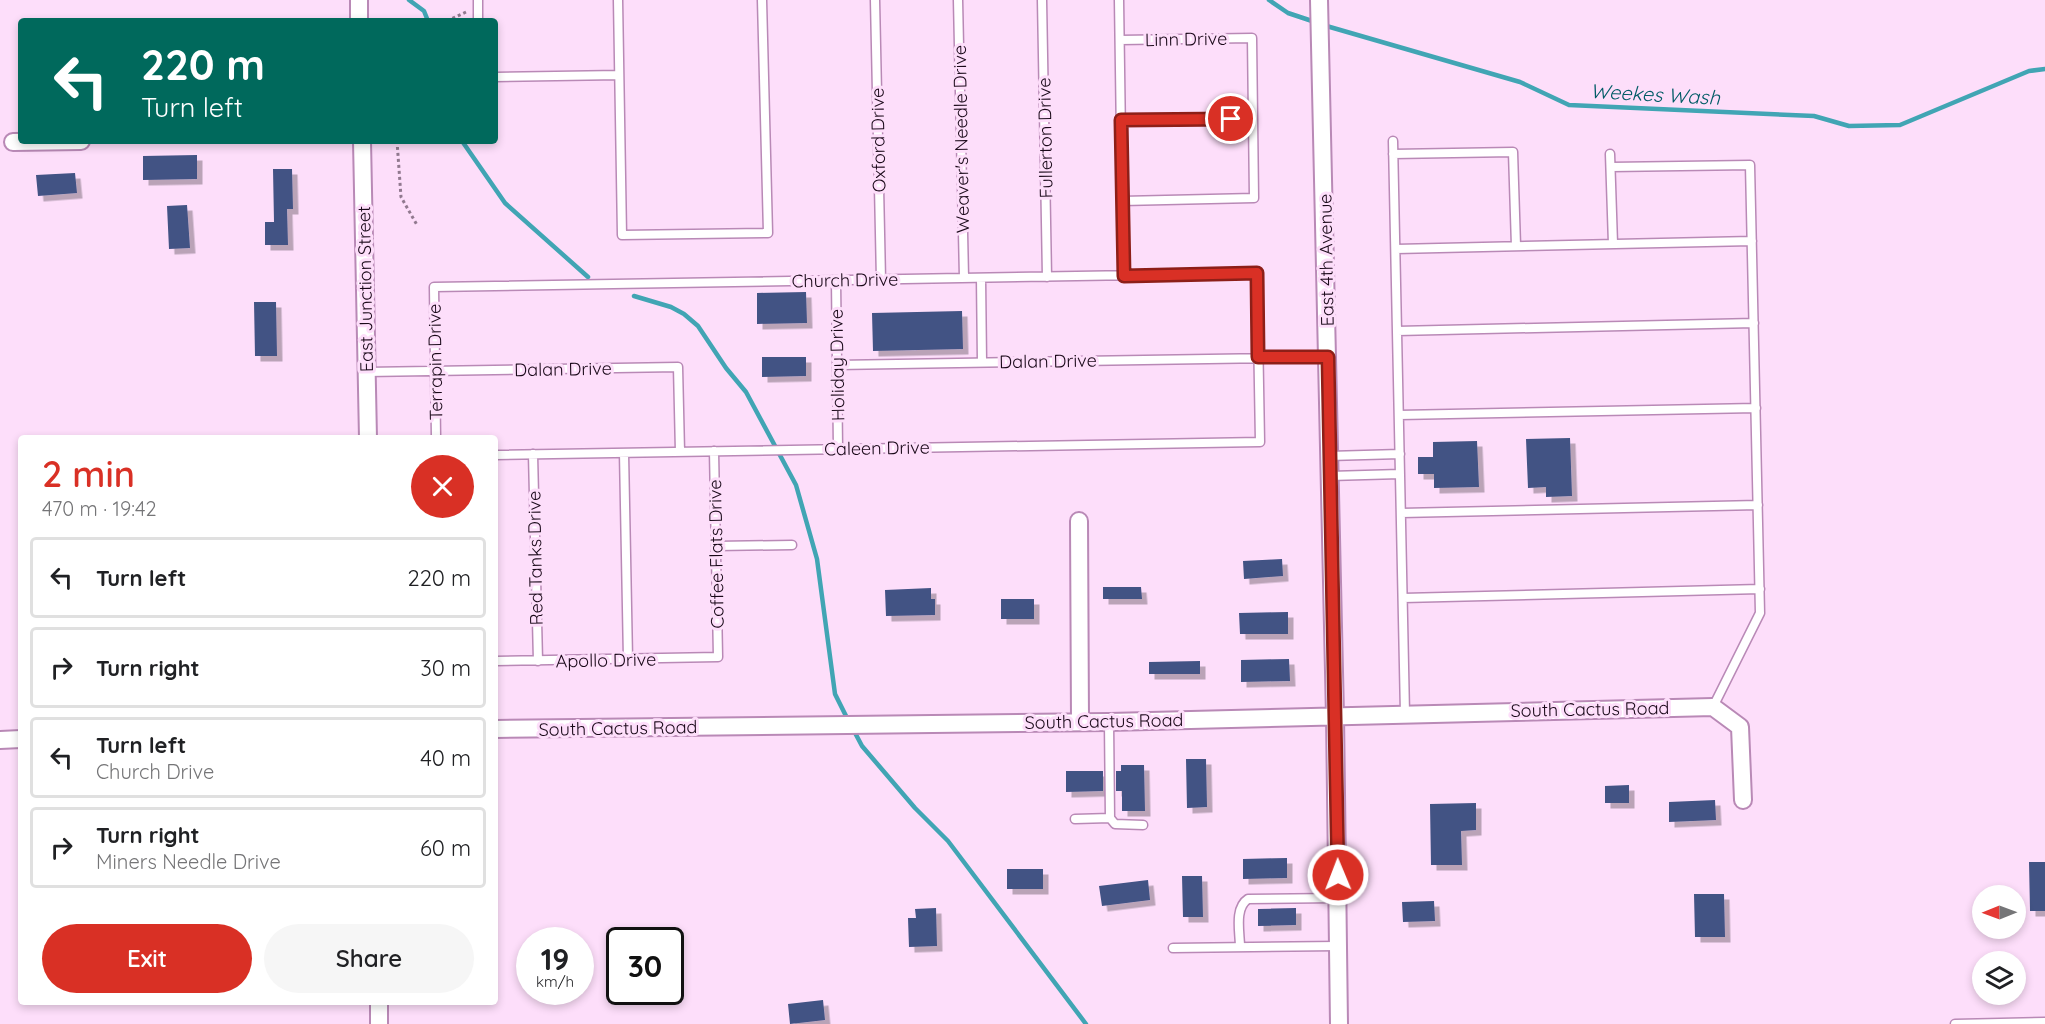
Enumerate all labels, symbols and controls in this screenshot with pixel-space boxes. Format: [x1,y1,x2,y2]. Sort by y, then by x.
street label: Linn Drive [1145,27,1227,51]
text: 220 m [141,38,265,91]
icon: left [42,42,120,120]
street label: Weaver's Needle Drive [948,45,974,233]
street label: Fullerton Drive [1032,77,1058,199]
water label: Weekes Wash [1589,78,1721,110]
street label: Oxford Drive [866,87,890,193]
text: Turn left [141,90,243,124]
pin [1205,93,1256,144]
icon: arrive [1214,102,1247,135]
street label: East 4th Avenue [1313,193,1339,327]
street label: East Junction Street [352,206,378,372]
street label: Church Drive [792,268,898,292]
street label: Terrapin Drive [422,303,448,421]
street label: Holiday Drive [825,309,849,421]
street label: Dalan Drive [999,349,1097,373]
street label: Dalan Drive [514,357,612,381]
street label: Caleen Drive [824,436,930,460]
text: 2 min [42,451,135,496]
button: close [411,455,474,518]
street label: Coffee Flats Drive [703,479,729,629]
street label: Red Tanks Drive [522,491,548,625]
text: 470 m · 19:42 [42,496,157,521]
icon: left [45,561,78,594]
text: Turn left [96,564,186,592]
text: 220 m [407,564,471,592]
street label: Apollo Drive [555,648,657,672]
icon: right [45,651,78,684]
text: Turn right [96,654,200,682]
text: 30 m [420,654,471,682]
street label: South Cactus Road [1510,696,1670,722]
street label: South Cactus Road [1024,708,1184,734]
street label: South Cactus Road [538,715,698,741]
text: Turn left [96,731,186,759]
icon: left [45,741,78,774]
text: 40 m [420,744,471,772]
text: Church Drive [96,759,214,784]
text: Turn right [96,821,200,849]
icon: right [45,831,78,864]
text: 60 m [420,834,471,862]
position arrow [1306,843,1370,907]
text: Miners Needle Drive [96,849,281,874]
north arrow [1972,885,2026,939]
map controls [1972,885,2026,1005]
button: Exit [42,924,252,993]
button: Share [264,924,474,993]
speed limit sign: 30 [606,927,684,1005]
text: 19 [541,940,569,978]
button: layers [1972,951,2026,1005]
text: km/h [536,972,574,991]

